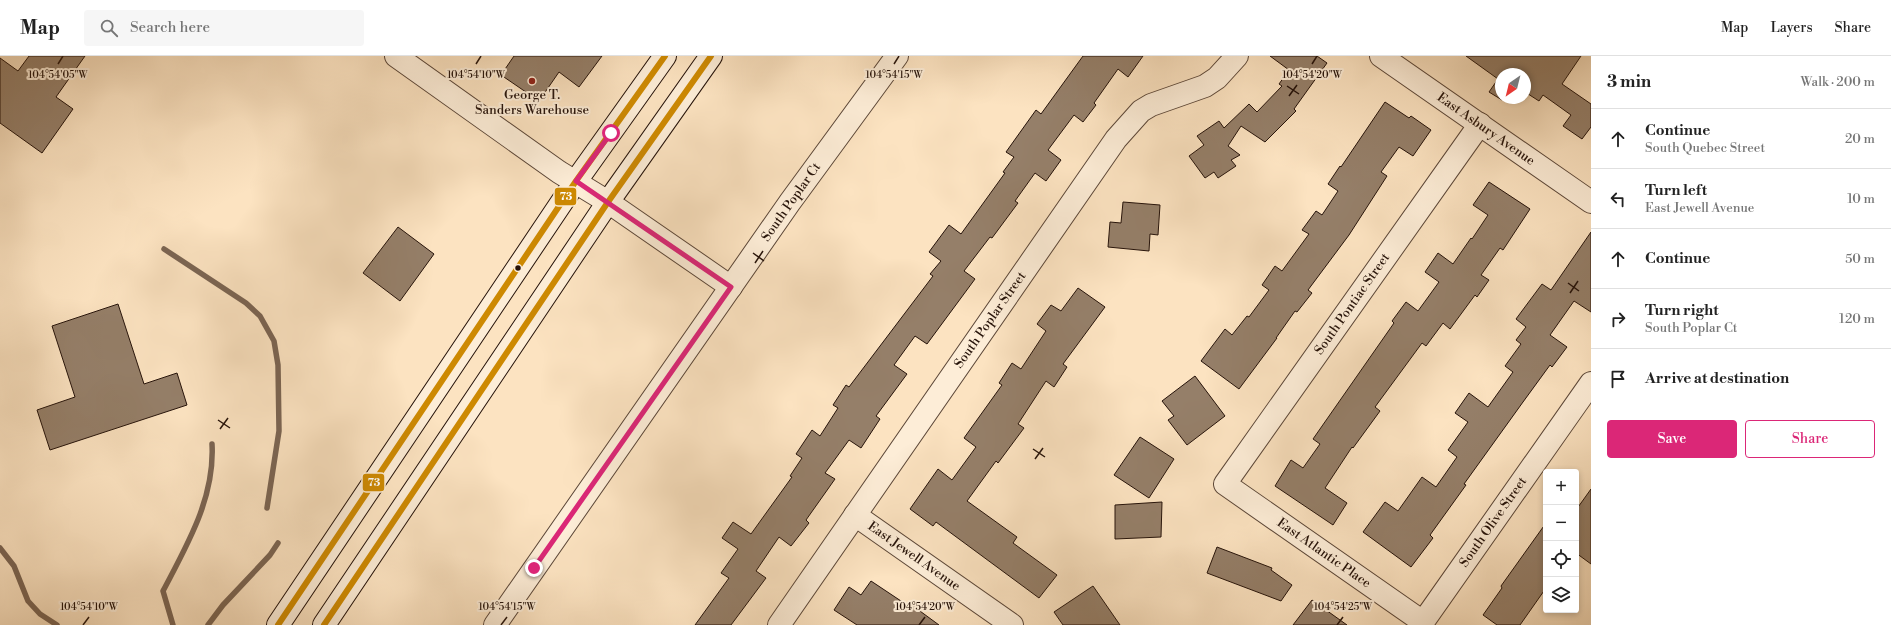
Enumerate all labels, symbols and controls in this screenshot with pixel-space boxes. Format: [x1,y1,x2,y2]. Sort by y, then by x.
search box [84,10,364,46]
text: Map [20,16,60,40]
icon: search [98,17,120,39]
text: Search here [130,18,210,37]
text: Map [1721,19,1748,37]
text: Layers [1770,19,1813,37]
text: Share [1835,19,1871,37]
north arrow [1495,68,1531,104]
text: 104°54'05"W [28,69,89,81]
text: 104°54'10"W [447,69,506,81]
text: 104°54'15"W [866,69,923,81]
text: 104°54'20"W [1282,69,1343,81]
text: 3 min [1607,71,1651,93]
text: Walk · 200 m [1801,74,1875,90]
marker: George T. Sanders Warehouse [527,76,537,86]
place label: George T. Sanders Warehouse [475,87,589,118]
street label: East Asbury Avenue [1434,89,1538,169]
text: Continue [1645,121,1710,140]
route start [602,124,620,142]
icon: ahead [1607,128,1629,150]
text: 20 m [1845,131,1875,147]
text: South Quebec Street [1645,140,1765,156]
street label: South Poplar Ct [758,159,824,244]
text: Turn left [1645,181,1707,200]
line badge: 73 [554,187,577,206]
icon: left [1607,188,1629,210]
text: 73 [560,190,573,204]
text: 10 m [1847,191,1875,207]
text: East Jewell Avenue [1645,200,1754,216]
icon: ahead [1607,248,1629,270]
text: Continue [1645,249,1710,268]
street label: South Pontiac Street [1311,250,1393,358]
text: 50 m [1845,251,1875,267]
unlabelled marker [513,263,523,273]
street label: South Poplar Street [951,268,1030,371]
text: Turn right [1645,301,1719,320]
icon: right [1607,308,1629,330]
text: 120 m [1839,311,1875,327]
text: South Poplar Ct [1645,320,1737,336]
icon: arrive [1607,368,1629,390]
text: Arrive at destination [1645,369,1789,388]
button: Save [1607,420,1737,458]
button: Share [1745,420,1875,458]
map controls [1543,469,1579,613]
button: + [1543,469,1579,505]
line badge: 73 [362,473,385,492]
street label: South Olive Street [1456,473,1530,570]
text: 73 [368,476,381,490]
button: − [1543,505,1579,541]
street label: East Atlantic Place [1274,515,1374,592]
street label: East Jewell Avenue [865,518,964,594]
button: locate [1543,541,1579,577]
route end [525,559,543,577]
button: layers [1543,577,1579,613]
text: 104°54'10"W [60,601,119,613]
text: 104°54'15"W [479,601,536,613]
text: 104°54'20"W [895,601,956,613]
text: 104°54'25"W [1314,601,1373,613]

